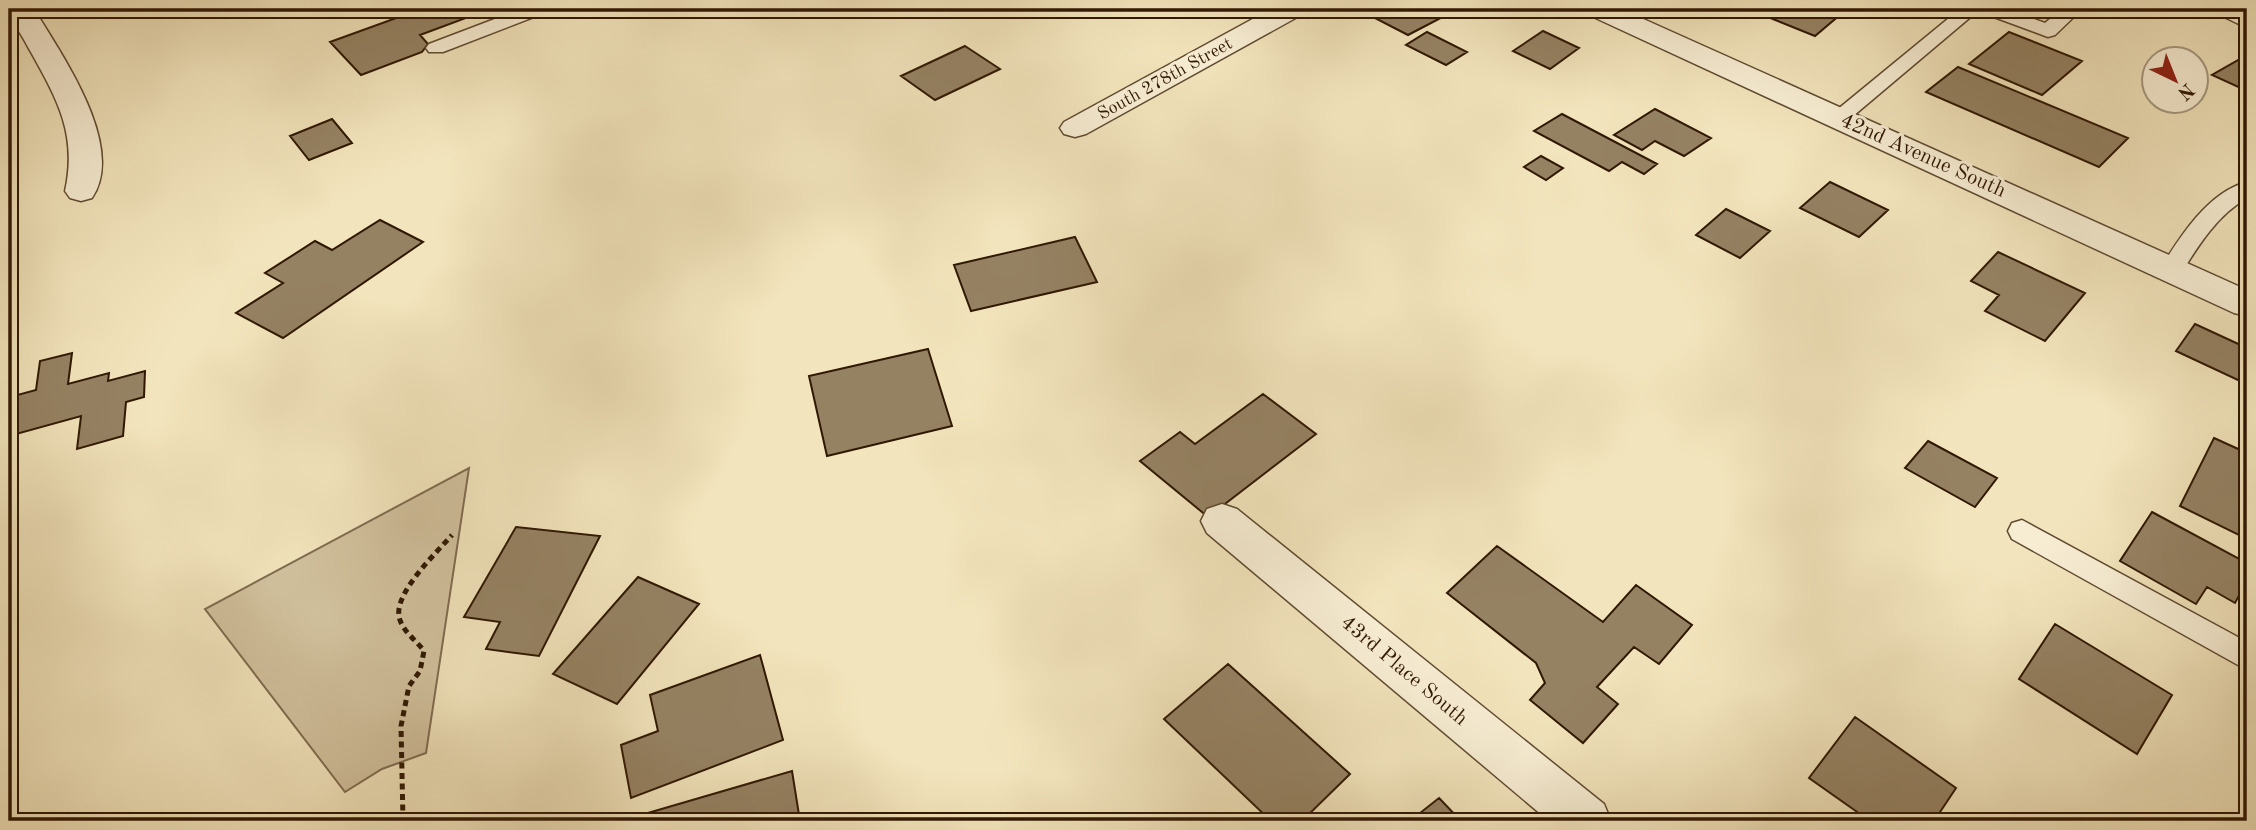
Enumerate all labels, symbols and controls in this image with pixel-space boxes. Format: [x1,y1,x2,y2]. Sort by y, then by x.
street label: South 278th Street [1095,35,1235,123]
north arrow [2140,46,2210,116]
text: N [2173,79,2197,103]
street label: 42nd Avenue South [1837,110,2009,202]
street label: 43rd Place South [1337,612,1471,730]

